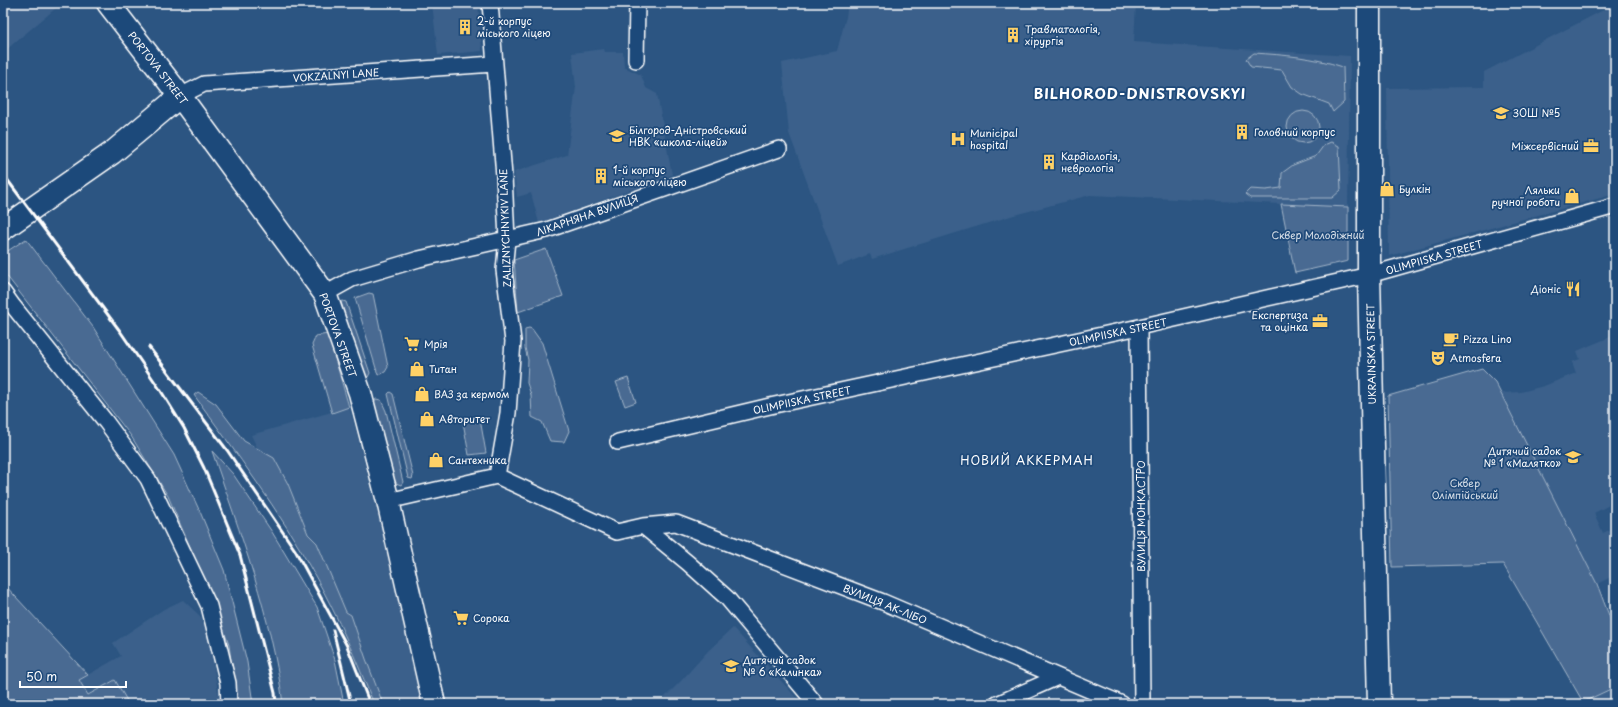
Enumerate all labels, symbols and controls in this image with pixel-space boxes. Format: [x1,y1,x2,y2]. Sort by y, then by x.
place label: 2-й корпус міського ліцею [477,13,551,40]
building icon: 2-й корпус міського ліцею [456,18,474,36]
place label: Травматологія, хірургія [1025,21,1100,48]
building icon: Травматологія, хірургія [1004,26,1022,44]
street label: PORTOVA STREET [125,28,192,108]
street label: VOKZALNYI LANE [292,64,380,85]
district label: BILHOROD-DNISTROVSKYI [1034,83,1246,104]
school or university icon: ЗОШ №5 [1492,104,1510,122]
place label: ЗОШ №5 [1513,105,1560,120]
place label: Білгород-Дністровський НВК «школа-ліцей» [629,122,747,149]
building icon: Головний корпус [1233,123,1251,141]
place label: Головний корпус [1254,124,1335,139]
place label: Municipal hospital [970,125,1018,152]
school or university icon: Білгород-Дністровський НВК «школа-ліцей» [608,127,626,145]
hospital icon: Municipal hospital [949,130,967,148]
office icon: Міжсервісний [1582,137,1600,155]
place label: Міжсервісний [1511,138,1579,153]
place label: Кардіологія, неврологія [1061,148,1120,175]
building icon: Кардіологія, неврологія [1040,153,1058,171]
place label: 1-й корпус міського ліцею [613,162,687,189]
building icon: 1-й корпус міського ліцею [592,167,610,185]
street label: ZALIZNYCHNYKIV LANE [495,168,514,288]
shop icon: Булкін [1378,180,1396,198]
place label: Булкін [1399,181,1431,196]
place label: Ляльки ручної роботи [1491,182,1560,210]
shop icon: Ляльки ручної роботи [1563,187,1581,205]
street label: ЛІКАРНЯНА ВУЛИЦЯ [534,190,640,239]
park label: Сквер Молодіжний [1272,227,1365,242]
street label: OLIMPIISKA STREET [1384,235,1484,278]
restaurant icon: Діоніс [1564,280,1582,298]
place label: Діоніс [1530,281,1561,296]
street label: PORTOVA STREET [316,290,361,379]
street label: UKRAINSKA STREET [1362,303,1379,405]
place label: Експертиза та оцінка [1252,307,1309,334]
office icon: Експертиза та оцінка [1311,312,1329,330]
street label: OLIMPIISKA STREET [1067,314,1169,349]
cafe icon: Pizza Lino [1442,330,1460,348]
place label: Pizza Lino [1463,331,1512,346]
supermarket icon: Мрія [403,335,421,353]
place label: Мрія [424,336,448,351]
theatre icon: Atmosfera [1429,349,1447,367]
place label: Atmosfera [1450,350,1502,365]
shop icon: Титан [408,360,426,378]
place label: Титан [429,361,457,376]
street label: OLIMPIISKA STREET [751,382,853,417]
shop icon: ВАЗ за кермом [413,385,431,403]
place label: ВАЗ за кермом [434,386,509,401]
shop icon: Авторитет [418,410,436,428]
place label: Авторитет [439,411,490,426]
place label: Дитячий садок № 1 «Малятко» [1483,443,1561,470]
school or university icon: Дитячий садок № 1 «Малятко» [1564,448,1582,466]
shop icon: Сантехника [427,451,445,469]
district label: НОВИЙ АККЕРМАН [960,451,1094,469]
place label: Сантехника [448,452,507,467]
street label: ВУЛИЦЯ МОНКАСТРО [1133,460,1148,572]
park label: Сквер Олімпійський [1432,475,1498,502]
street label: ВУЛИЦЯ АК-ЛІБО [841,580,929,627]
supermarket icon: Сорока [452,609,470,627]
place label: Сорока [473,610,510,625]
place label: Дитячий садок № 6 «Калинка» [742,652,822,679]
school or university icon: Дитячий садок № 6 «Калинка» [722,657,740,675]
scale bar [20,663,126,689]
text: 50 m [26,667,57,685]

